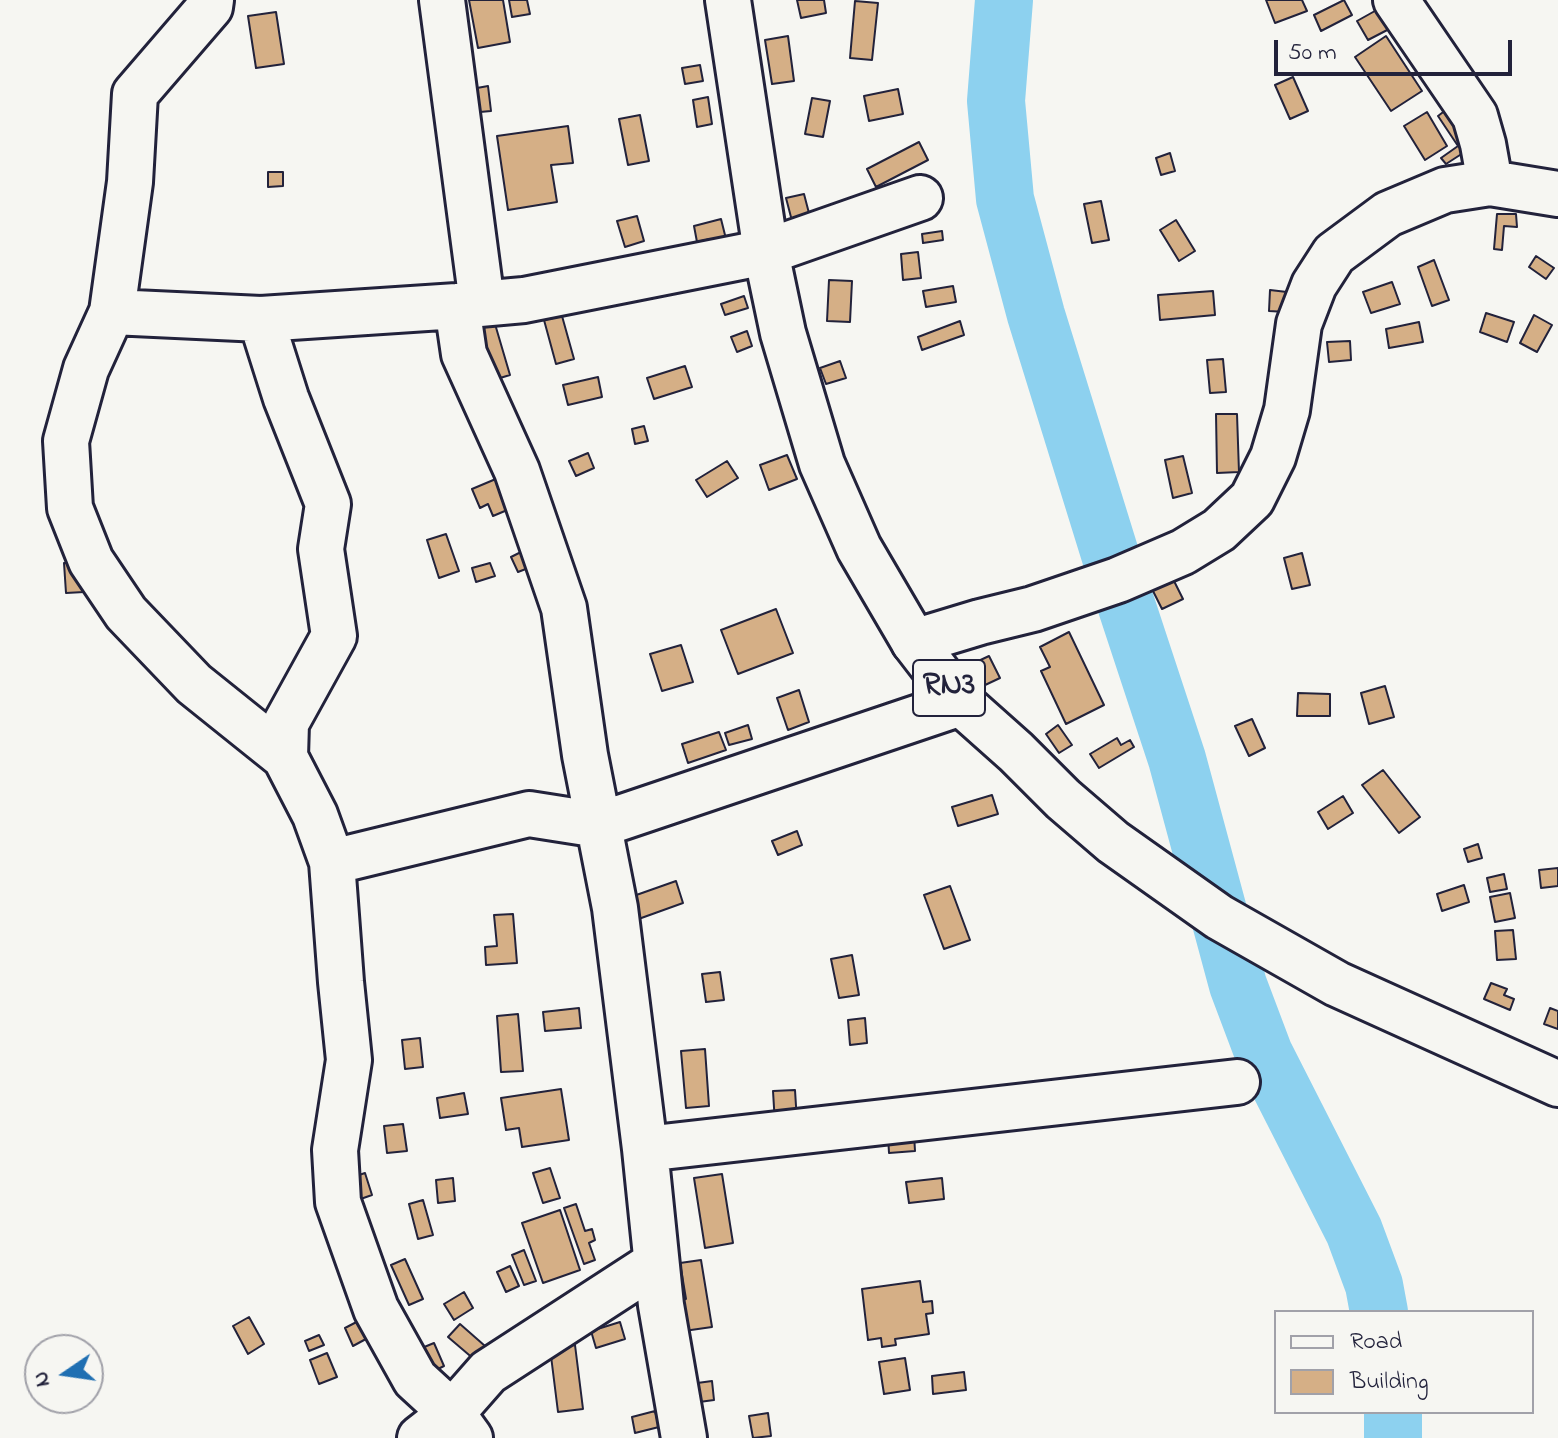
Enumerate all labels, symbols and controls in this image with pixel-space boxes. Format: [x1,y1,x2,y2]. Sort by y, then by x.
scale bar [1278,24,1516,74]
text: 50 m [1288,36,1337,71]
road number: RN3 [913,660,985,716]
legend [1274,1310,1534,1414]
text: Road [1350,1325,1402,1360]
north arrow [24,1334,104,1414]
text: Building [1350,1365,1429,1400]
text: N [25,1368,60,1390]

